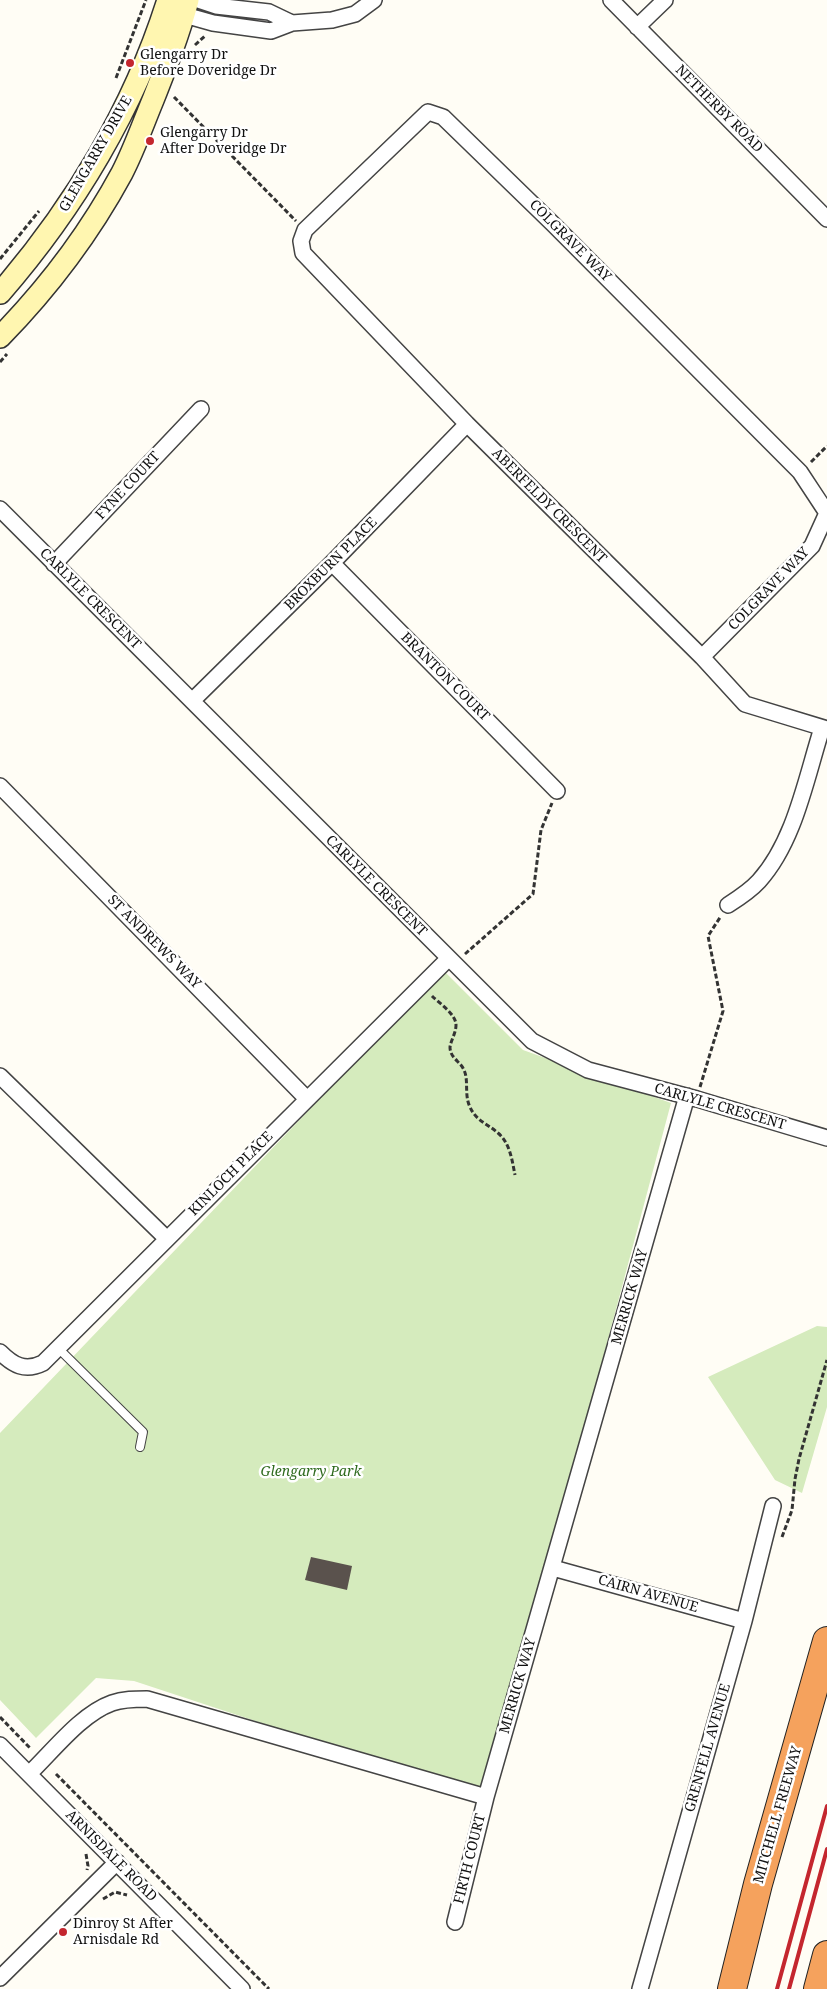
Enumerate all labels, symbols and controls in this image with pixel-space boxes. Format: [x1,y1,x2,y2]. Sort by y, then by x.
place label: Glengarry Dr Before Doveridge Dr [140,47,277,80]
marker: Glengarry Dr Before Doveridge Dr [124,57,136,69]
street label: NETHERBY ROAD [672,62,766,156]
street label: GLENGARRY DRIVE [56,93,136,215]
place label: Glengarry Dr After Doveridge Dr [160,125,287,158]
marker: Glengarry Dr After Doveridge Dr [144,135,156,147]
street label: COLGRAVE WAY [526,197,614,285]
street label: ABERFELDY CRESCENT [488,445,610,567]
street label: FYNE COURT [92,449,164,523]
street label: BROXBURN PLACE [281,514,381,614]
street label: COLGRAVE WAY [725,544,813,634]
street label: CARLYLE CRESCENT [36,545,144,653]
street label: BRANTON COURT [397,629,493,725]
street label: CARLYLE CRESCENT [322,832,430,940]
street label: ST ANDREWS WAY [104,892,204,992]
street label: CARLYLE CRESCENT [652,1080,788,1134]
street label: KINLOCH PLACE [185,1128,277,1220]
street label: MERRICK WAY [608,1247,652,1347]
park label: Glengarry Park [261,1464,361,1480]
street label: CAIRN AVENUE [596,1572,700,1616]
street label: MERRICK WAY [496,1636,540,1736]
street label: GRENFELL AVENUE [682,1682,734,1814]
street label: MITCHELL FREEWAY [750,1744,806,1886]
street label: ARNISDALE ROAD [62,1807,160,1905]
street label: FIRTH COURT [451,1812,489,1906]
place label: Dinroy St After Arnisdale Rd [73,1916,173,1948]
marker: Dinroy St After Arnisdale Rd [57,1926,69,1938]

